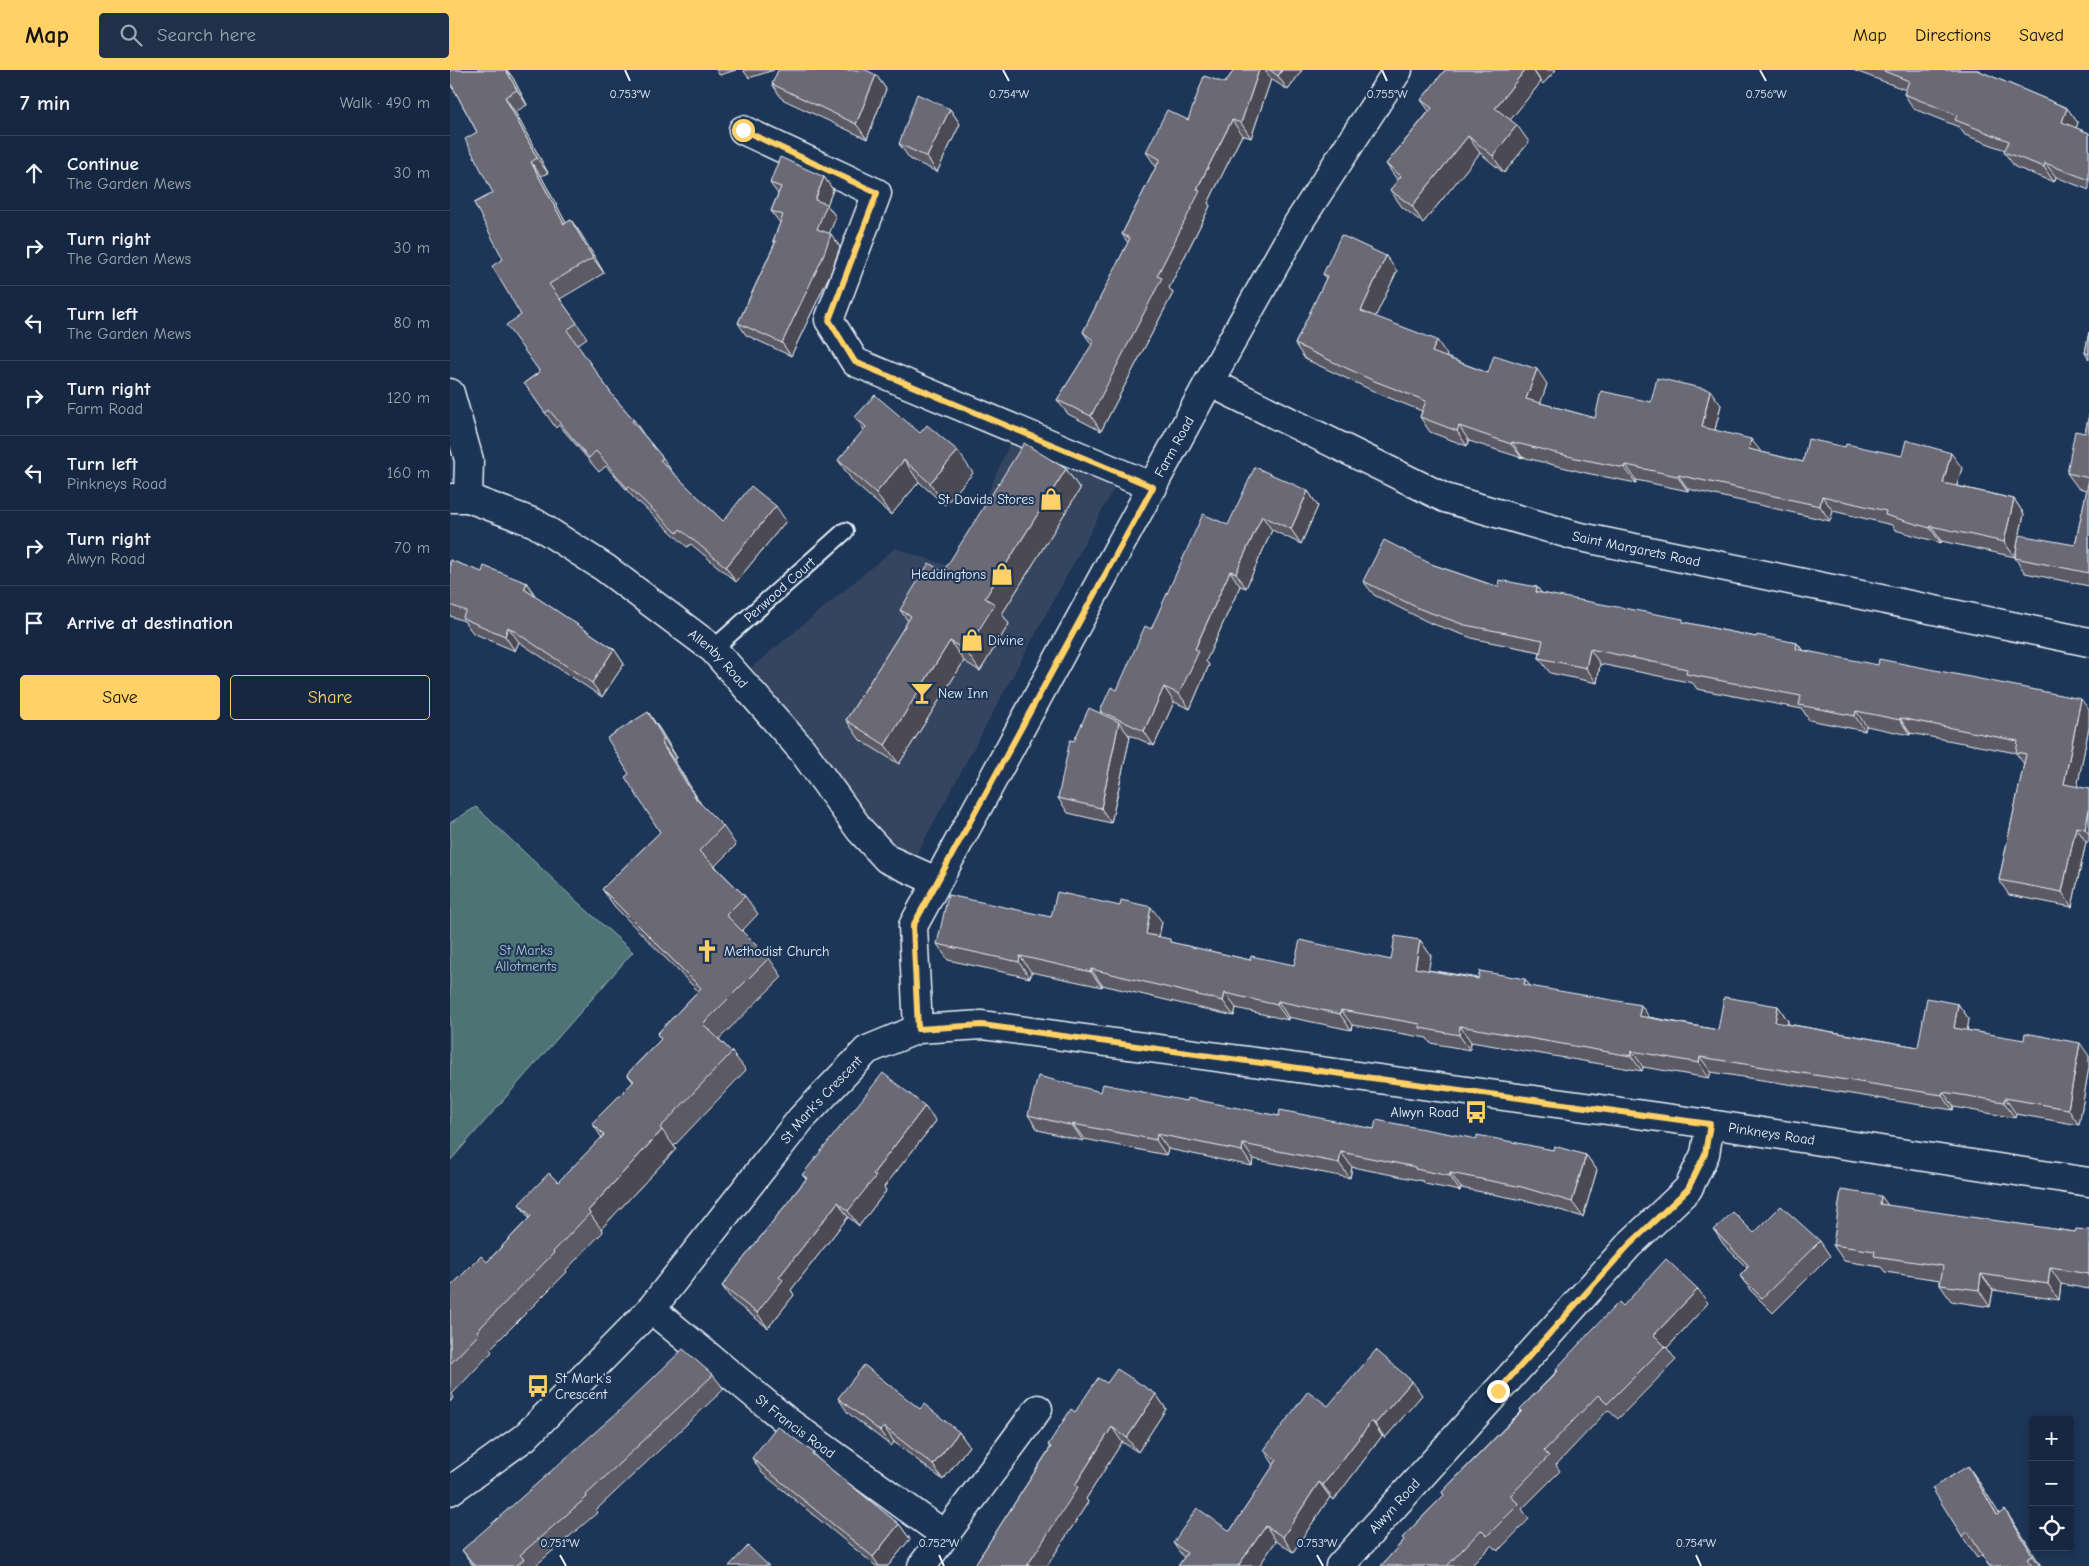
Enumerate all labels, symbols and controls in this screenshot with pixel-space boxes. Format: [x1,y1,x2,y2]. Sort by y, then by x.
search box [99,13,449,58]
text: Map [25,21,69,49]
icon: search [117,21,145,49]
text: Search here [157,24,256,46]
text: Map [1853,25,1887,46]
text: Directions [1915,25,1991,46]
text: Saved [2019,25,2064,46]
text: 0.753°W [610,87,651,101]
text: 0.754°W [989,87,1030,101]
text: 0.755°W [1366,87,1408,101]
text: 0.756°W [1745,87,1787,101]
text: 7 min [20,91,70,115]
text: Walk · 490 m [340,94,430,112]
route start [732,119,755,142]
text: Continue [67,153,139,175]
icon: ahead [20,159,48,187]
text: 30 m [394,164,430,182]
text: The Garden Mews [67,175,191,193]
text: Turn right [67,228,151,250]
icon: right [20,234,48,262]
text: 30 m [394,239,430,257]
text: The Garden Mews [67,250,191,268]
text: Turn left [67,303,138,325]
icon: left [20,309,48,337]
text: 80 m [393,314,430,332]
text: The Garden Mews [67,325,191,343]
text: Turn right [67,378,151,400]
icon: right [20,384,48,412]
text: 120 m [387,389,430,407]
text: Farm Road [67,400,143,418]
street label: Farm Road [1151,413,1198,480]
text: Turn left [67,453,138,475]
icon: left [20,459,48,487]
text: 160 m [387,464,430,482]
text: Pinkneys Road [67,475,167,493]
shop icon: St Davids Stores [1038,486,1064,512]
place label: St Davids Stores [938,491,1034,508]
street label: Saint Margarets Road [1571,527,1702,570]
text: Turn right [67,528,151,550]
icon: right [20,534,48,562]
text: 70 m [394,539,430,557]
text: Alwyn Road [67,550,145,568]
street label: Penwood Court [741,553,820,626]
shop icon: Heddingtons [989,561,1015,587]
place label: Heddingtons [911,566,986,583]
icon: arrive [20,609,48,637]
text: Arrive at destination [67,612,233,634]
street label: Allenby Road [685,625,751,692]
shop icon: Divine [959,627,985,653]
place label: Divine [988,632,1024,649]
button: Save [20,675,220,720]
button: Share [230,675,430,720]
bar icon: New Inn [909,680,935,706]
place label: New Inn [938,685,988,702]
church icon: Methodist Church [694,938,720,964]
park label: St Marks Allotments [495,942,557,975]
place label: Methodist Church [724,943,829,960]
street label: St Mark's Crescent [777,1052,867,1147]
bus stop icon: Alwyn Road [1463,1099,1489,1125]
place label: Alwyn Road [1391,1104,1459,1121]
street label: Pinkneys Road [1727,1119,1816,1149]
place label: St Mark's Crescent [555,1370,611,1403]
bus stop icon: St Mark's Crescent [525,1373,551,1399]
route end [1487,1380,1510,1403]
street label: St Francis Road [752,1391,838,1462]
map controls [2029,1416,2074,1551]
button: + [2029,1416,2074,1461]
button: − [2029,1461,2074,1506]
street label: Alwyn Road [1365,1475,1424,1537]
button: locate [2029,1506,2074,1551]
text: 0.751°W [540,1536,580,1550]
text: 0.752°W [919,1536,960,1550]
text: 0.753°W [1297,1536,1338,1550]
text: 0.754°W [1676,1536,1717,1550]

